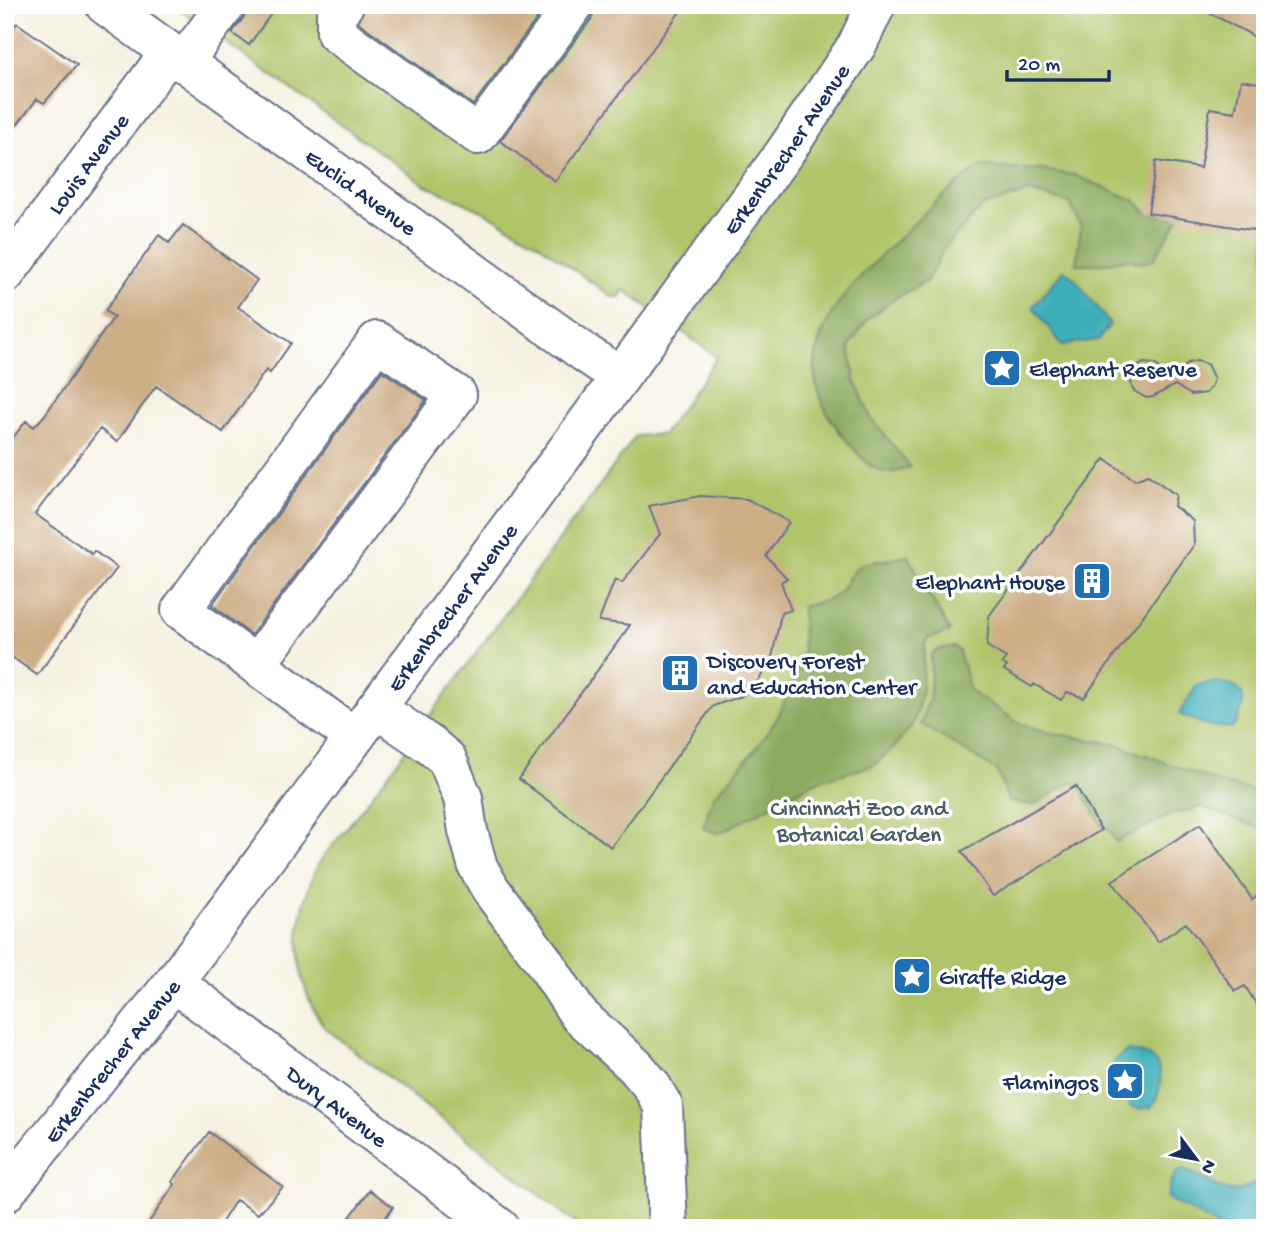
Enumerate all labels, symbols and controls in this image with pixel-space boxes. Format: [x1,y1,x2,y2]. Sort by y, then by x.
scale bar [1007,38,1109,82]
text: 20 m [1018,54,1060,79]
street label: Erkenbrecher Avenue [719,59,858,241]
street label: Louis Avenue [44,108,137,221]
street label: Euclid Avenue [299,144,422,244]
place icon: Elephant Reserve [981,347,1023,389]
place label: Elephant Reserve [1029,358,1198,385]
street label: Erkenbrecher Avenue [383,518,526,698]
building icon: Elephant House [1071,560,1113,602]
place label: Elephant House [915,571,1066,598]
place label: Discovery Forest and Education Center [705,650,918,703]
building icon: Discovery Forest and Education Center [659,652,701,694]
park label: Cincinnati Zoo and Botanical Garden [770,797,949,850]
place icon: Giraffe Ridge [891,955,933,997]
place label: Giraffe Ridge [939,966,1067,993]
street label: Erkenbrecher Avenue [40,974,189,1150]
street label: Dury Avenue [278,1060,392,1156]
place icon: Flamingos [1104,1060,1146,1102]
place label: Flamingos [1002,1071,1099,1098]
north arrow [1162,1124,1232,1194]
text: N [1194,1155,1220,1178]

